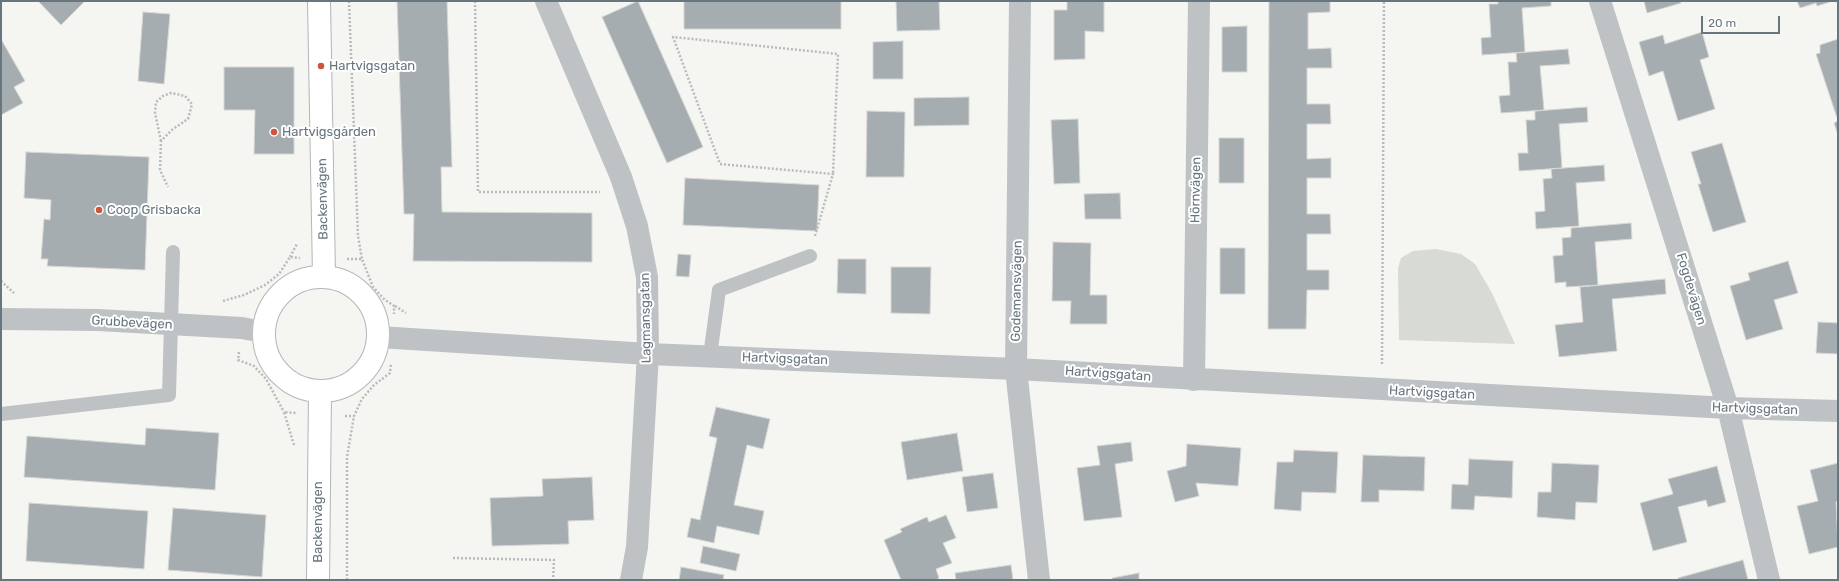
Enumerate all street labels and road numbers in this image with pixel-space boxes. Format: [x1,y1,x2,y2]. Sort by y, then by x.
street label: Hörnvägen [1188,157,1204,223]
street label: Backenvägen [314,158,332,240]
street label: Godemansvägen [1008,240,1026,342]
street label: Fogdevägen [1673,251,1709,327]
street label: Lagmansgatan [637,273,655,363]
street label: Grubbevägen [91,313,173,333]
street label: Hartvigsgatan [742,350,828,368]
street label: Hartvigsgatan [1064,363,1152,385]
street label: Hartvigsgatan [1389,383,1475,403]
street label: Hartvigsgatan [1712,400,1798,418]
street label: Backenvägen [310,481,326,563]

